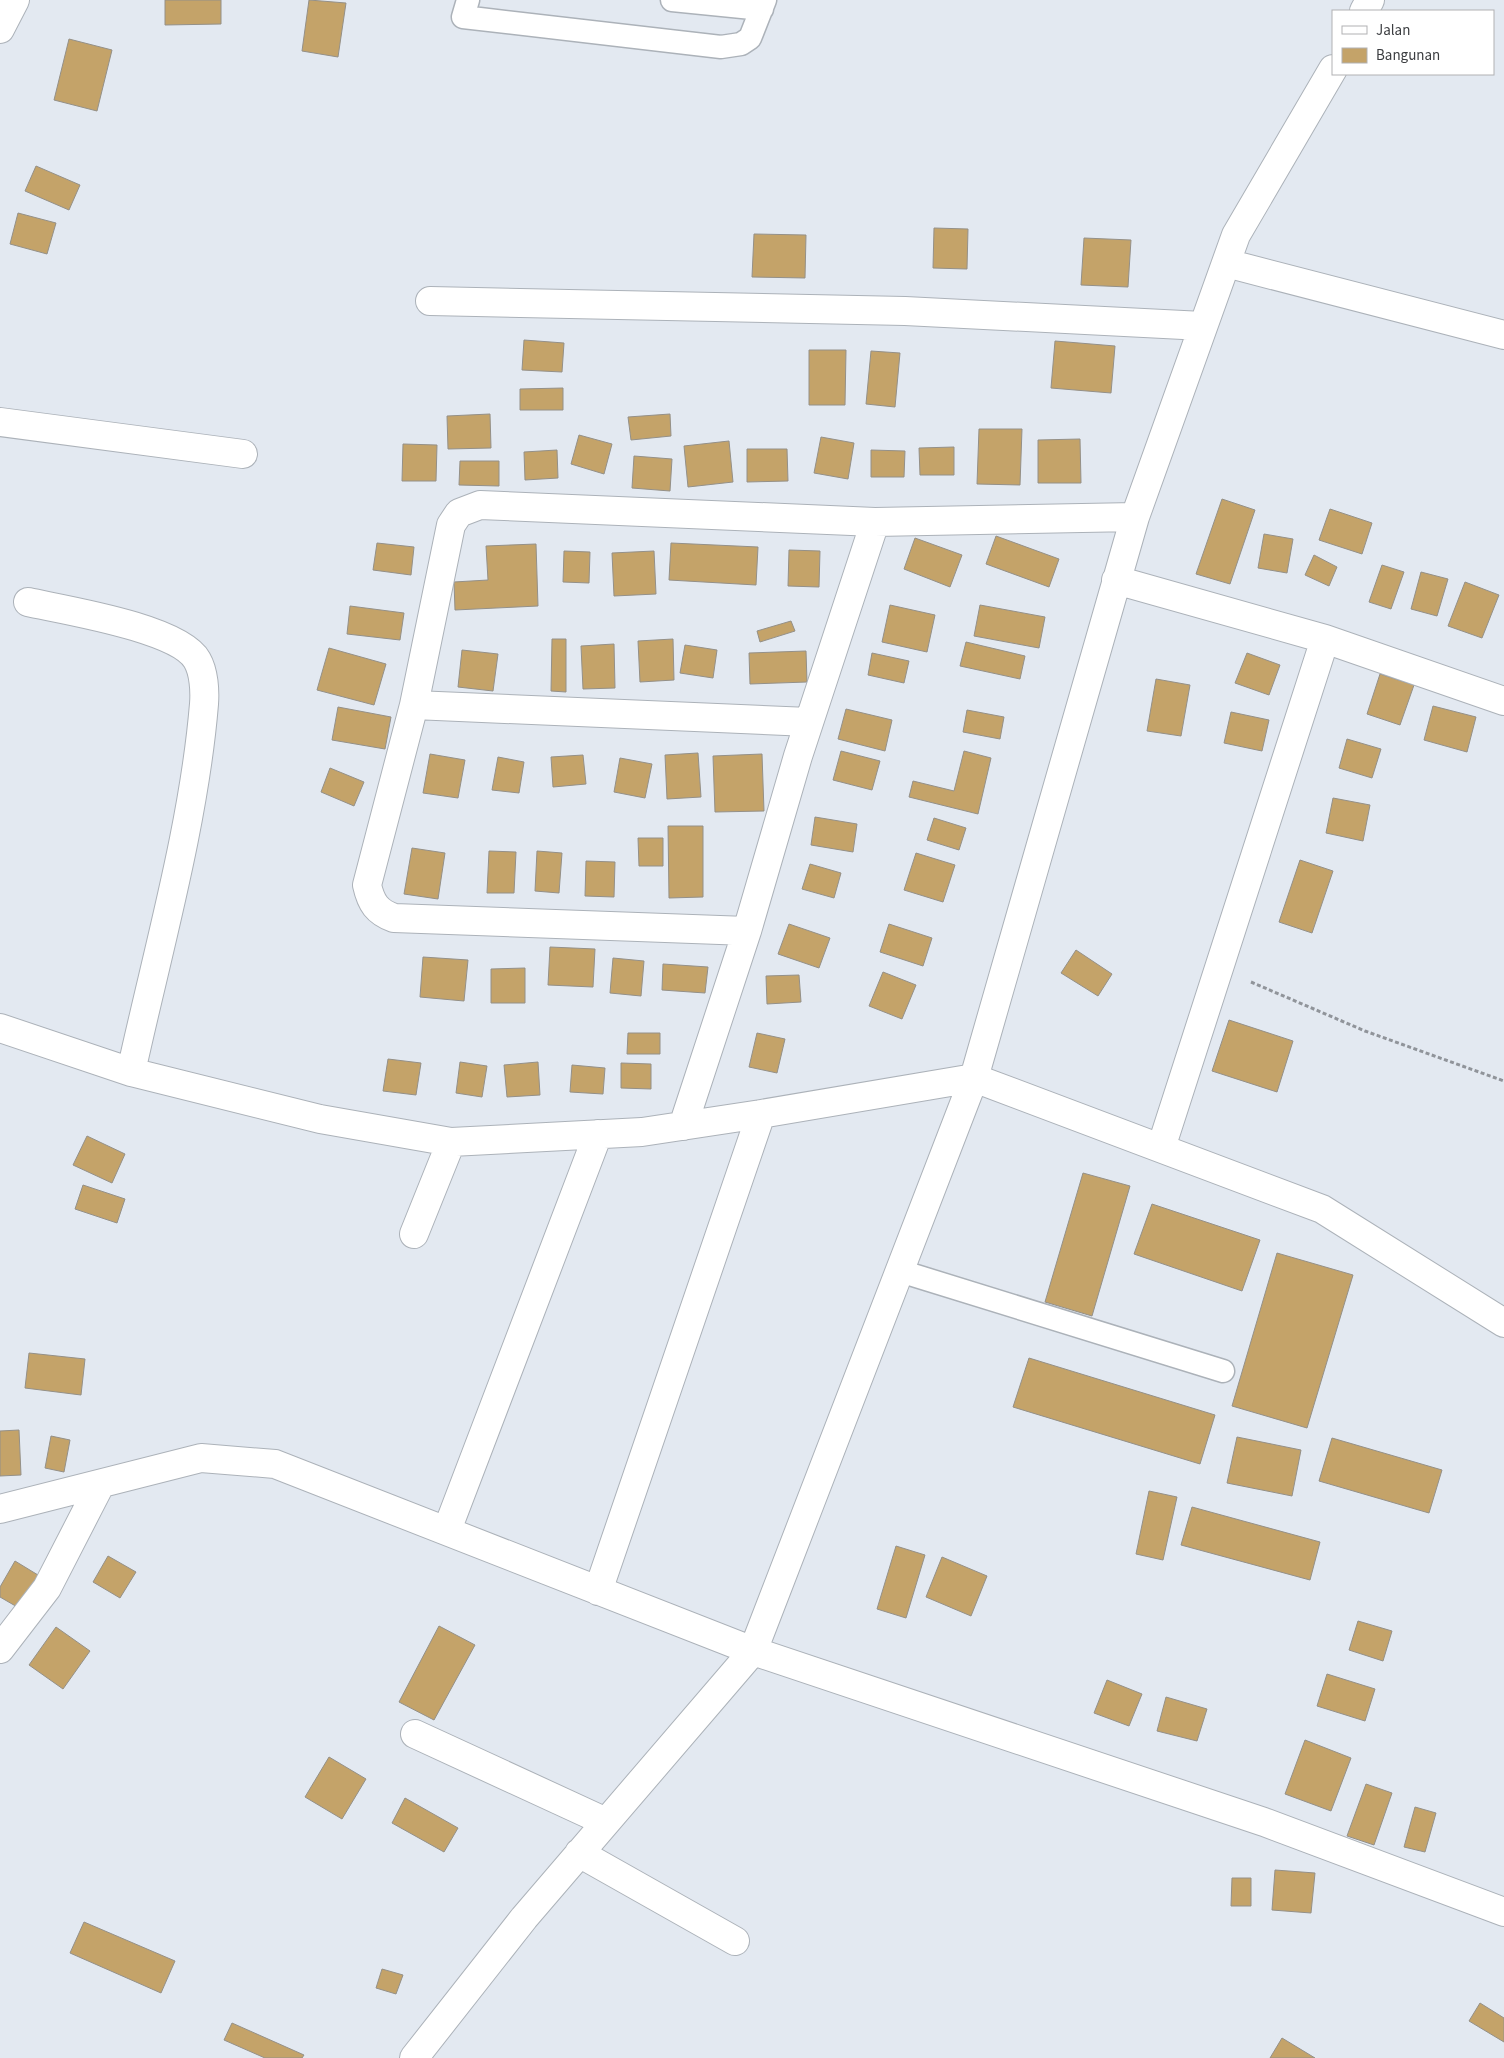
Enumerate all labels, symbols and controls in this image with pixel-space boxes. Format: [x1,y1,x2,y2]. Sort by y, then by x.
legend [1332,10,1494,75]
text: Jalan [1376,20,1410,41]
text: Bangunan [1376,45,1440,66]

